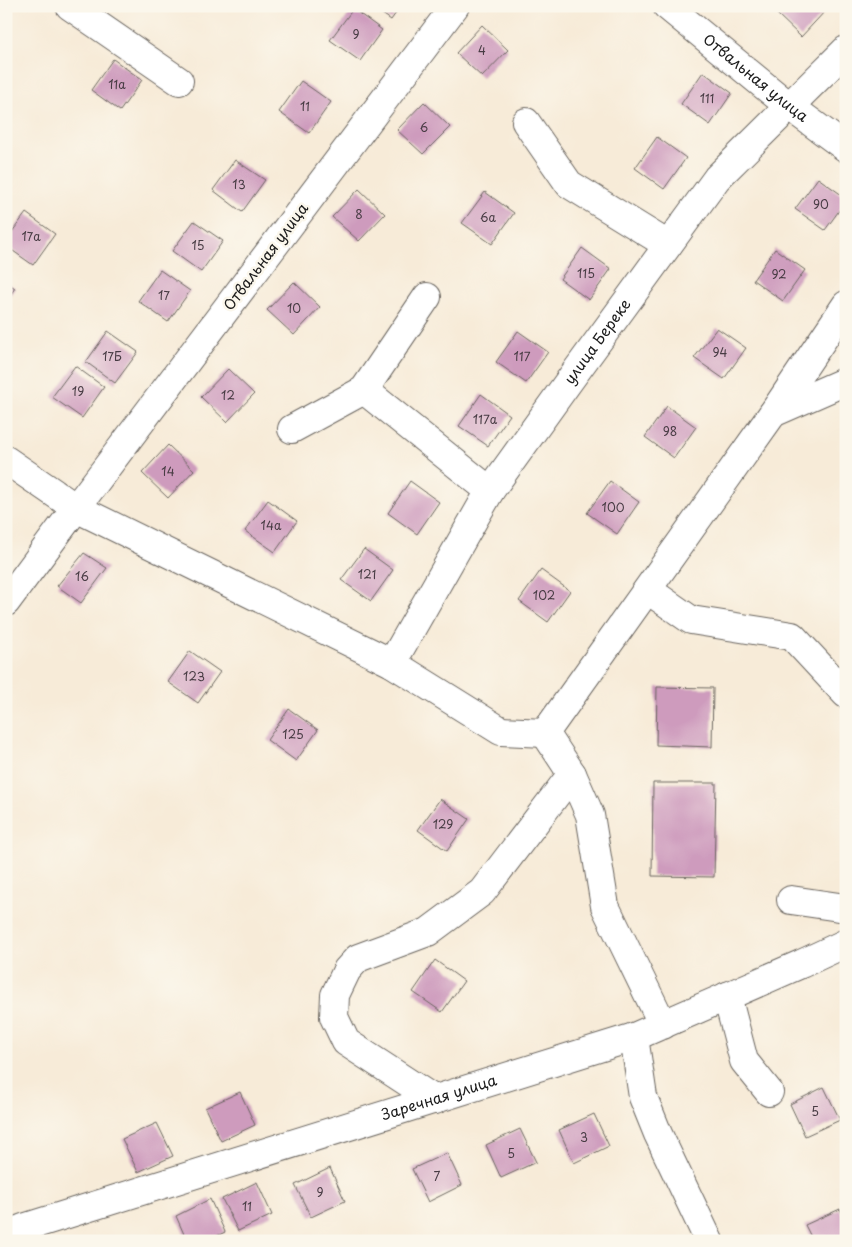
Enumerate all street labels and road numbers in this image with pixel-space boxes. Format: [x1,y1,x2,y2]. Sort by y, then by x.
street label: Отвальная улица [699,27,814,127]
street label: Отвальная улица [217,197,313,315]
street label: улица Береке [557,293,635,388]
street label: Заречная улица [378,1067,500,1125]

